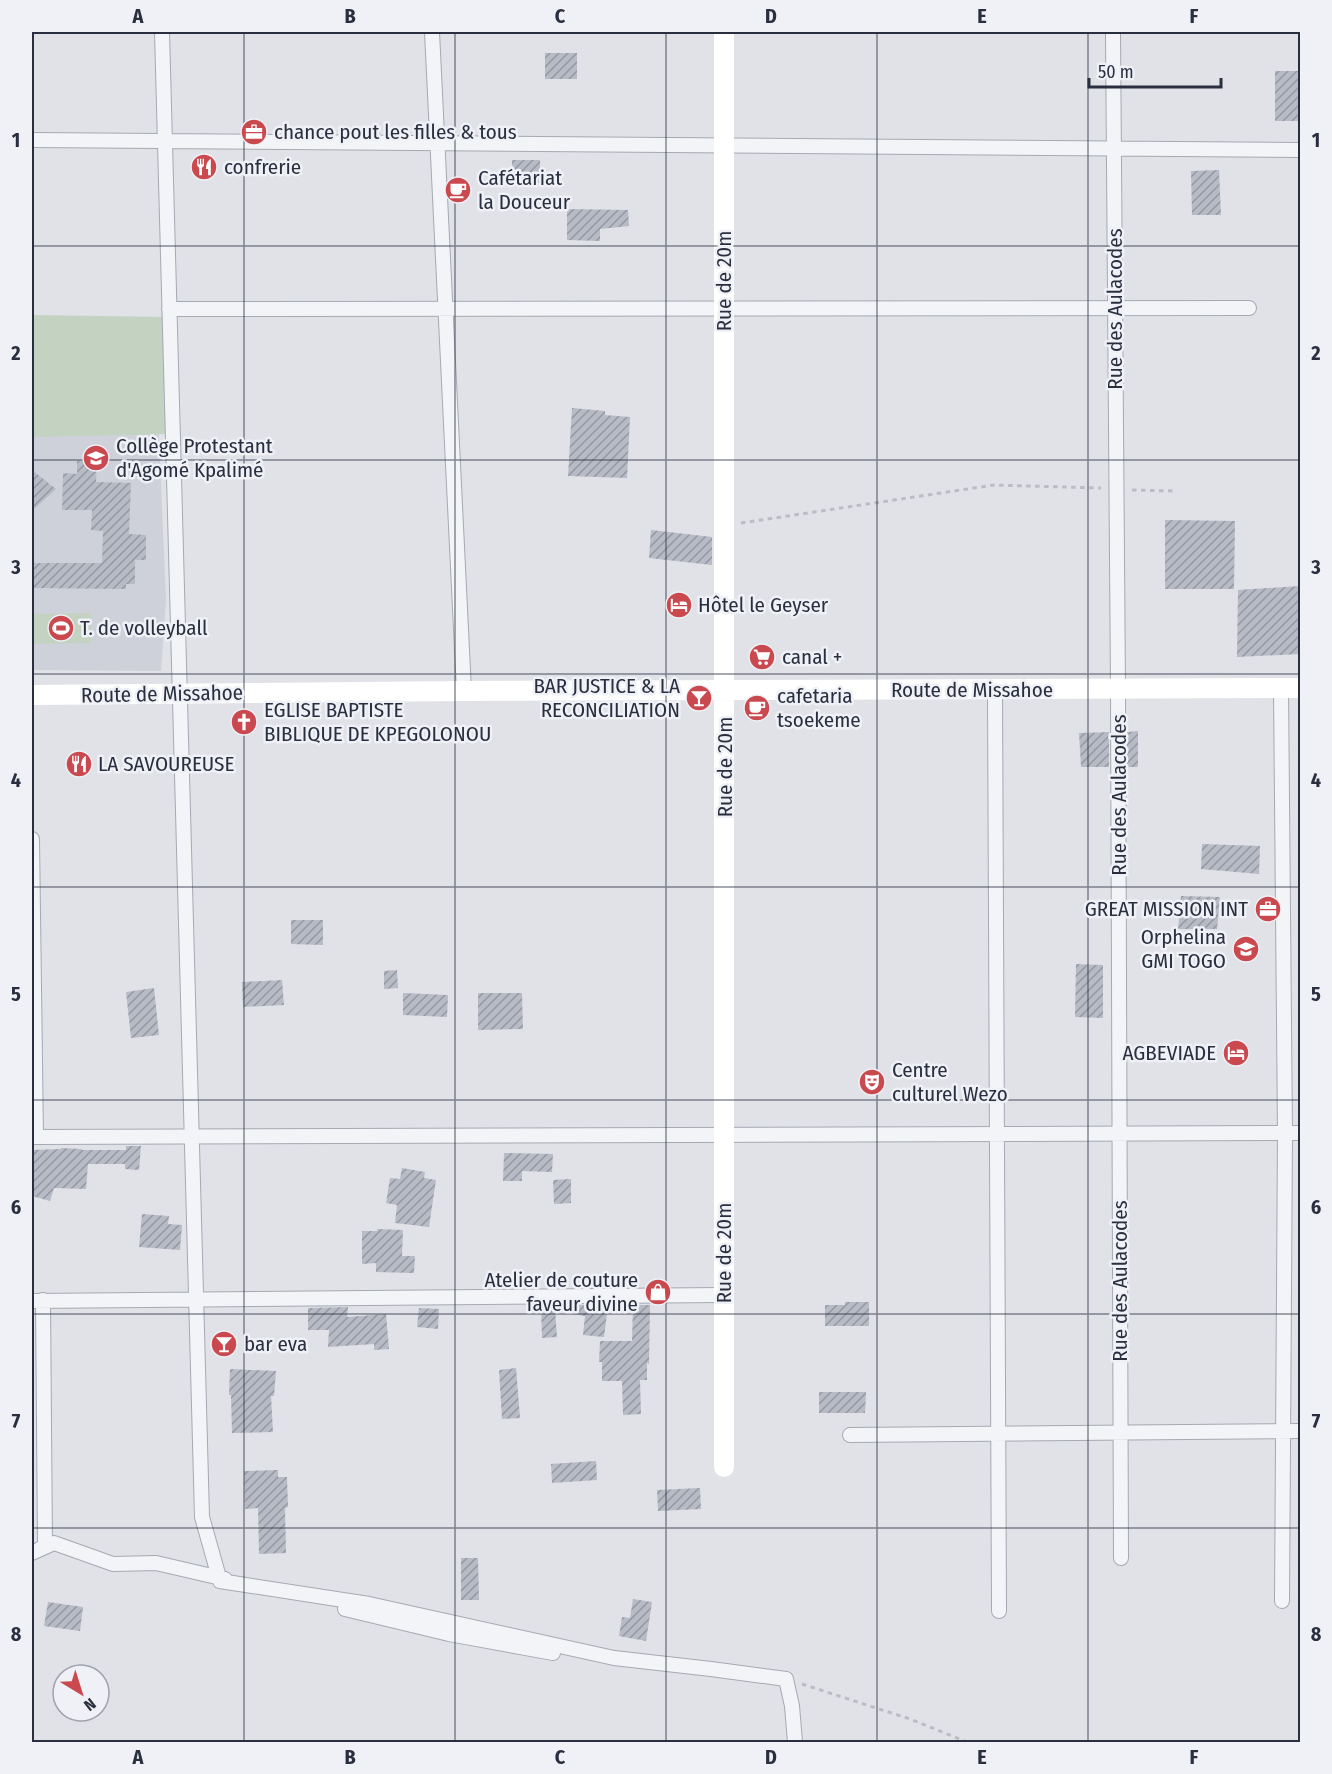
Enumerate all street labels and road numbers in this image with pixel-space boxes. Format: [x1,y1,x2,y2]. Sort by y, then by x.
street label: Rue des Aulacodes [1102,228,1128,390]
street label: Rue de 20m [711,231,737,331]
street label: Route de Missahoe [891,677,1053,703]
street label: Route de Missahoe [81,680,243,708]
street label: Rue des Aulacodes [1106,714,1132,876]
street label: Rue de 20m [712,717,738,817]
street label: Rue des Aulacodes [1107,1200,1133,1362]
street label: Rue de 20m [711,1203,737,1303]

